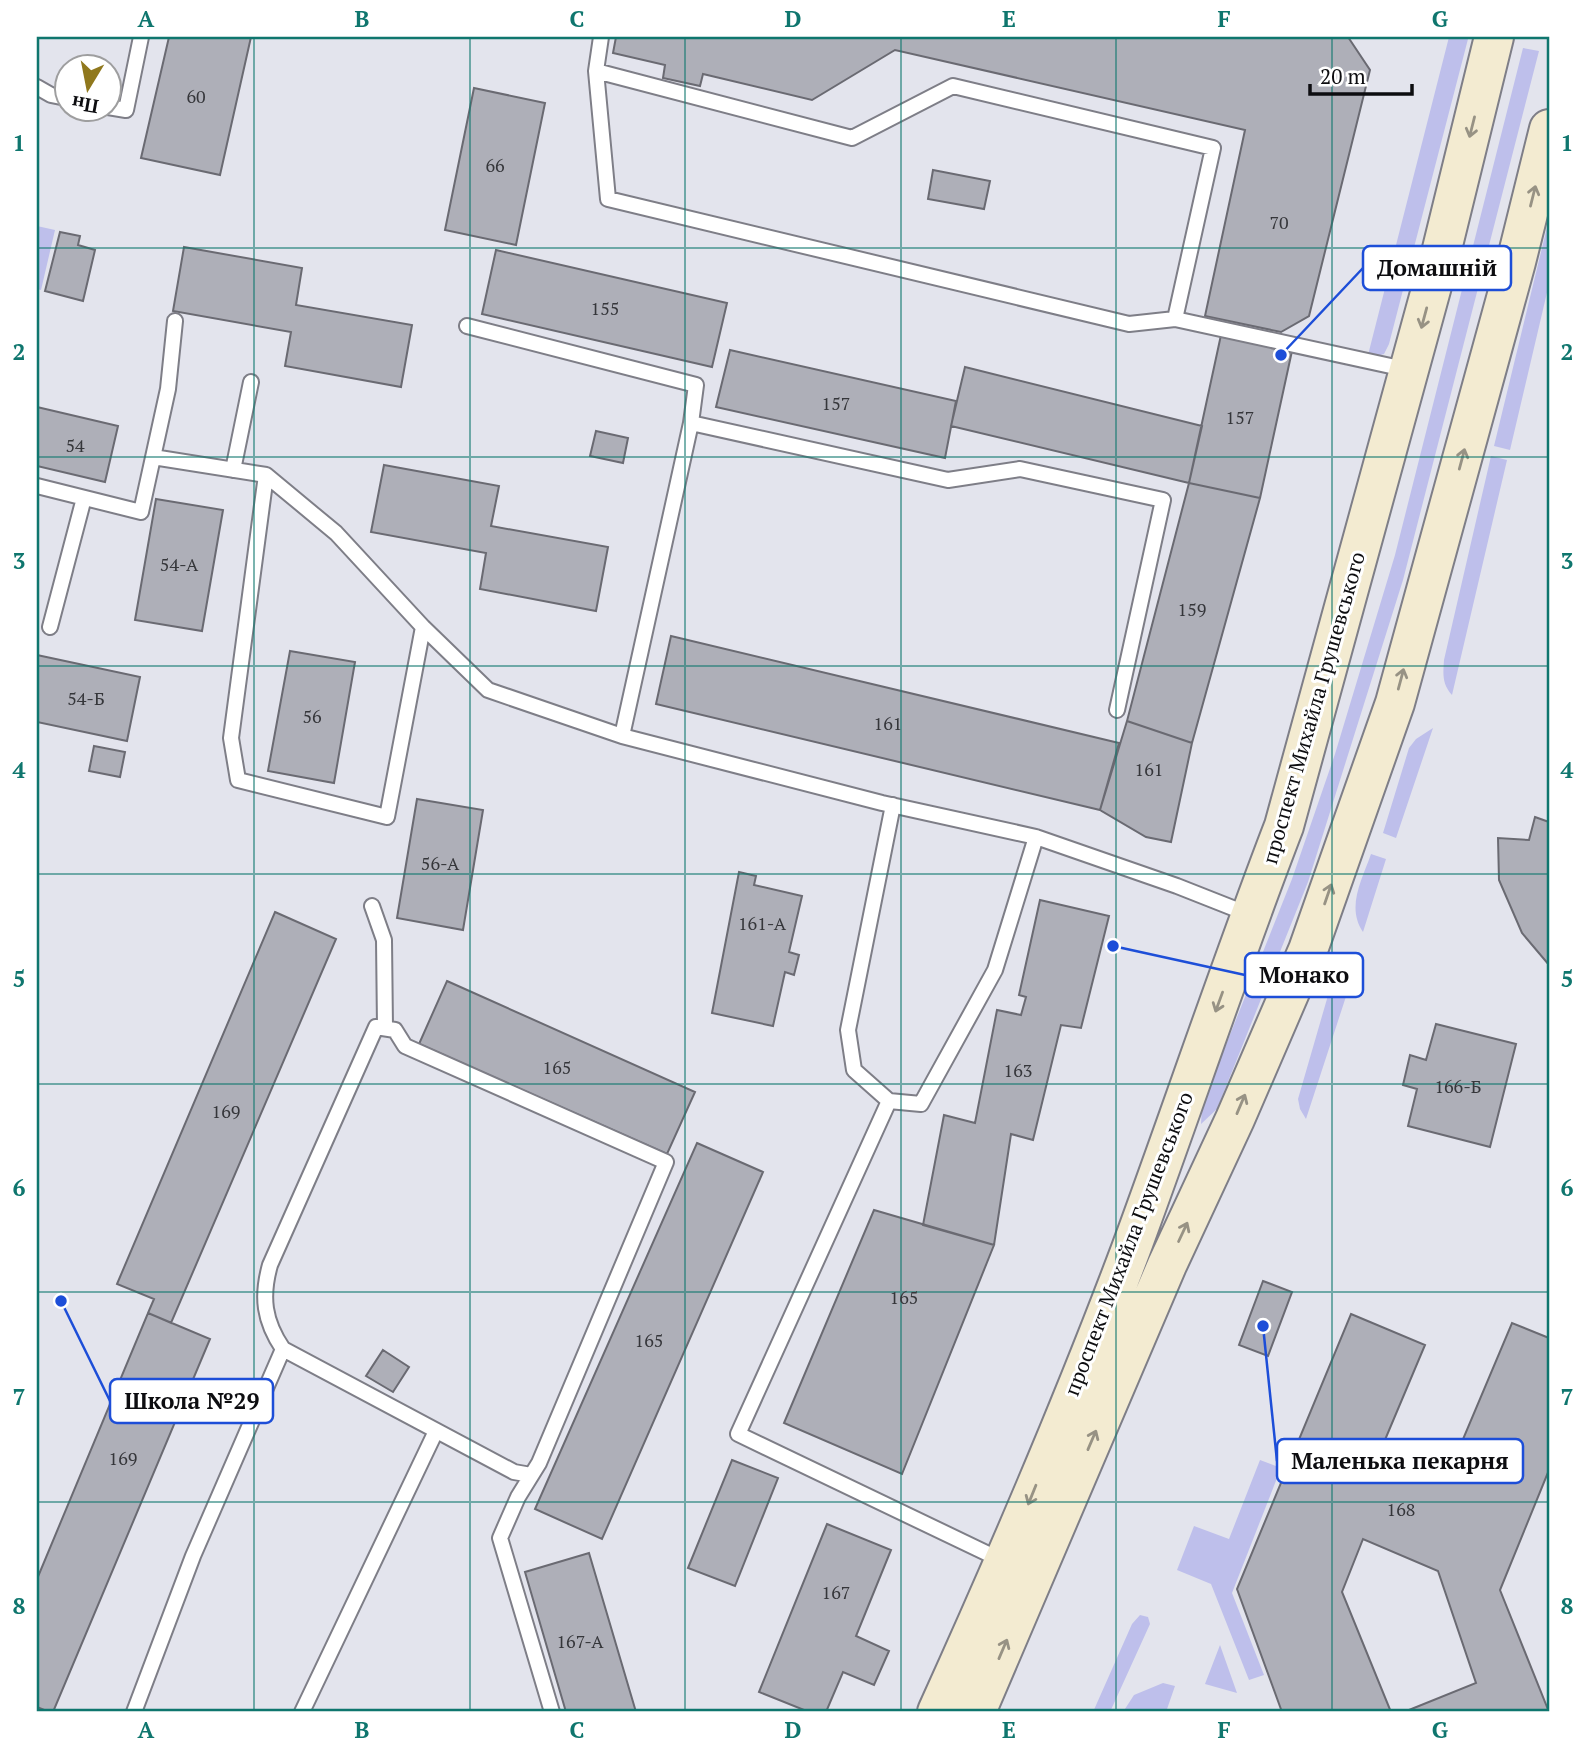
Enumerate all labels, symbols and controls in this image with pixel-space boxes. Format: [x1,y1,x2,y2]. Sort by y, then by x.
text: A [138,3,155,34]
text: B [355,3,370,34]
text: C [570,3,585,34]
text: D [785,3,802,34]
text: E [1002,3,1016,34]
text: F [1217,3,1231,34]
text: G [1432,3,1449,34]
north arrow [52,52,122,122]
scale bar [1310,52,1411,96]
text: 20 m [1320,62,1366,90]
house number: 60 [186,84,206,108]
text: Пн [69,91,100,120]
one-way arrow [1465,115,1478,138]
text: 1 [13,127,26,158]
text: 1 [1561,127,1574,158]
house number: 66 [485,153,505,177]
one-way arrow [1527,185,1540,208]
house number: 70 [1269,210,1289,234]
callout: Домашній [1363,246,1511,290]
text: Домашній [1377,252,1497,283]
house number: 155 [591,296,619,320]
one-way arrow [1417,307,1430,329]
text: 2 [13,336,26,367]
text: 2 [1561,336,1574,367]
house number: 157 [822,391,850,415]
house number: 157 [1226,405,1254,429]
house number: 54 [65,433,85,457]
one-way arrow [1456,449,1469,471]
text: 3 [13,545,26,576]
text: 3 [1561,545,1574,576]
street label: проспект Михайла Грушевського [1255,548,1371,867]
house number: 54-А [160,552,199,576]
house number: 159 [1178,597,1206,621]
one-way arrow [1396,668,1409,690]
house number: 54-Б [67,686,105,710]
house number: 56 [302,704,322,728]
house number: 161 [874,711,902,735]
text: 4 [13,754,26,785]
text: 4 [1561,754,1574,785]
house number: 161 [1135,757,1163,781]
house number: 56-А [421,851,460,875]
one-way arrow [1322,883,1335,905]
house number: 161-А [738,911,787,935]
callout: Монако [1245,953,1363,997]
text: Монако [1259,959,1349,990]
text: 5 [13,963,26,994]
text: 5 [1561,963,1574,994]
one-way arrow [1211,991,1224,1012]
house number: 165 [543,1055,571,1079]
house number: 163 [1004,1058,1032,1082]
house number: 166-Б [1434,1074,1482,1098]
street label: проспект Михайла Грушевського [1057,1088,1199,1400]
one-way arrow [1235,1094,1248,1115]
house number: 169 [212,1099,240,1123]
text: 6 [13,1172,26,1203]
text: 6 [1561,1172,1574,1203]
one-way arrow [1177,1221,1190,1243]
house number: 165 [890,1285,918,1309]
house number: 165 [635,1328,663,1352]
callout: Школа №29 [110,1379,273,1423]
text: 7 [13,1381,26,1412]
text: 7 [1561,1381,1574,1412]
text: Школа №29 [124,1385,260,1416]
one-way arrow [1086,1430,1099,1452]
callout: Маленька пекарня [1277,1439,1523,1483]
text: Маленька пекарня [1291,1445,1509,1476]
house number: 169 [109,1446,137,1470]
one-way arrow [1025,1484,1038,1506]
house number: 168 [1387,1497,1415,1521]
house number: 167 [822,1580,850,1604]
text: 8 [13,1590,26,1621]
text: 8 [1561,1590,1574,1621]
house number: 167-А [556,1629,604,1653]
one-way arrow [997,1639,1010,1661]
text: A [138,1714,155,1745]
text: B [355,1714,370,1745]
text: C [570,1714,585,1745]
text: D [785,1714,802,1745]
text: E [1002,1714,1016,1745]
text: F [1217,1714,1231,1745]
text: G [1432,1714,1449,1745]

